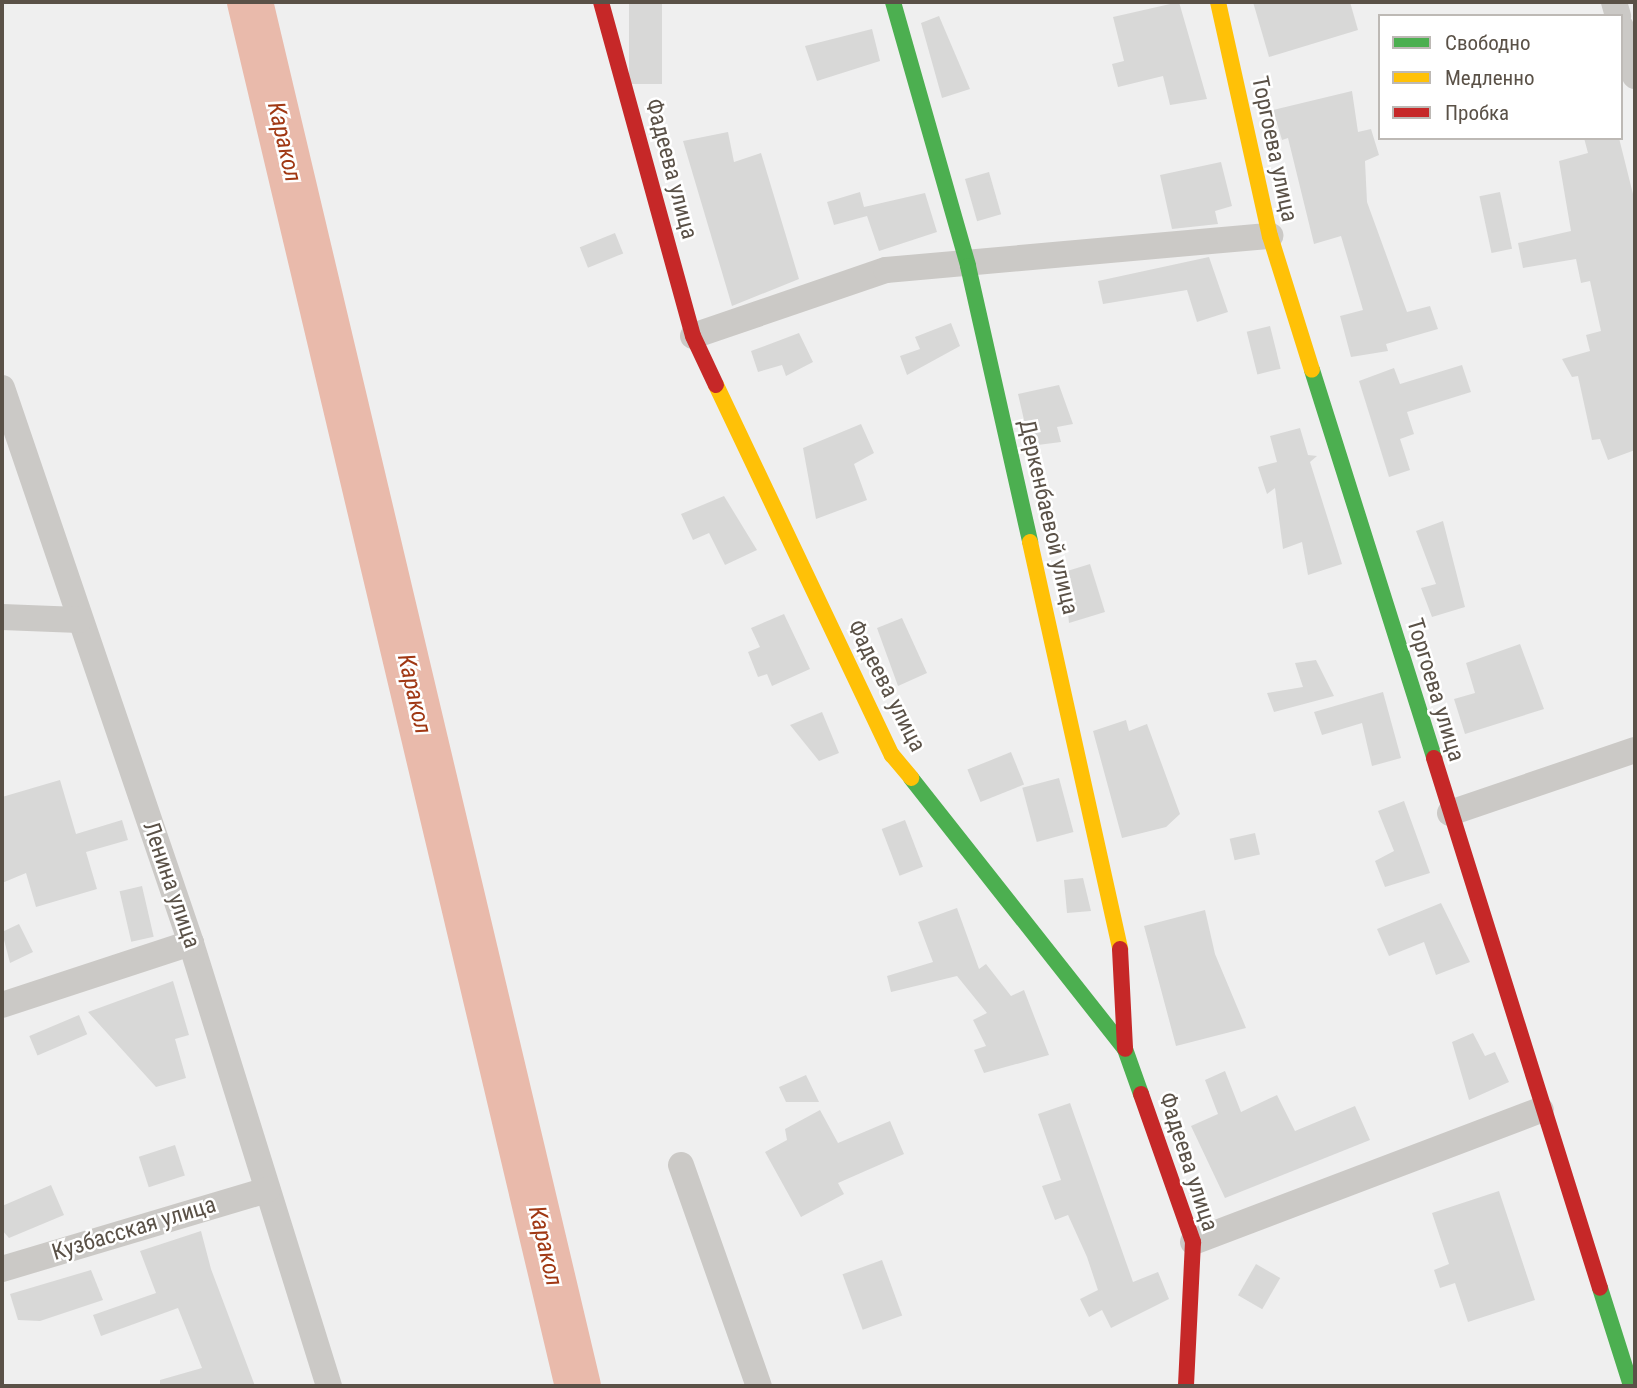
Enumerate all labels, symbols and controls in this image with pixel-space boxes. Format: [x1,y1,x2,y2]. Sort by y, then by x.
legend [1378,14,1623,140]
text: Свободно [1445,31,1531,55]
text: Медленно [1445,66,1534,90]
street label: Торгоева улица [1245,74,1303,224]
street label: Фадеева улица [639,96,703,242]
water label: Каракол [261,99,307,185]
text: Пробка [1445,101,1509,125]
street label: Деркенбаевой улица [1012,417,1084,617]
street label: Торгоева улица [1400,615,1470,765]
street label: Фадеева улица [841,616,931,756]
water label: Каракол [391,651,437,737]
street label: Ленина улица [136,818,206,952]
street label: Фадеева улица [1153,1089,1223,1235]
street label: Кузбасская улица [49,1191,219,1267]
water label: Каракол [522,1203,568,1289]

